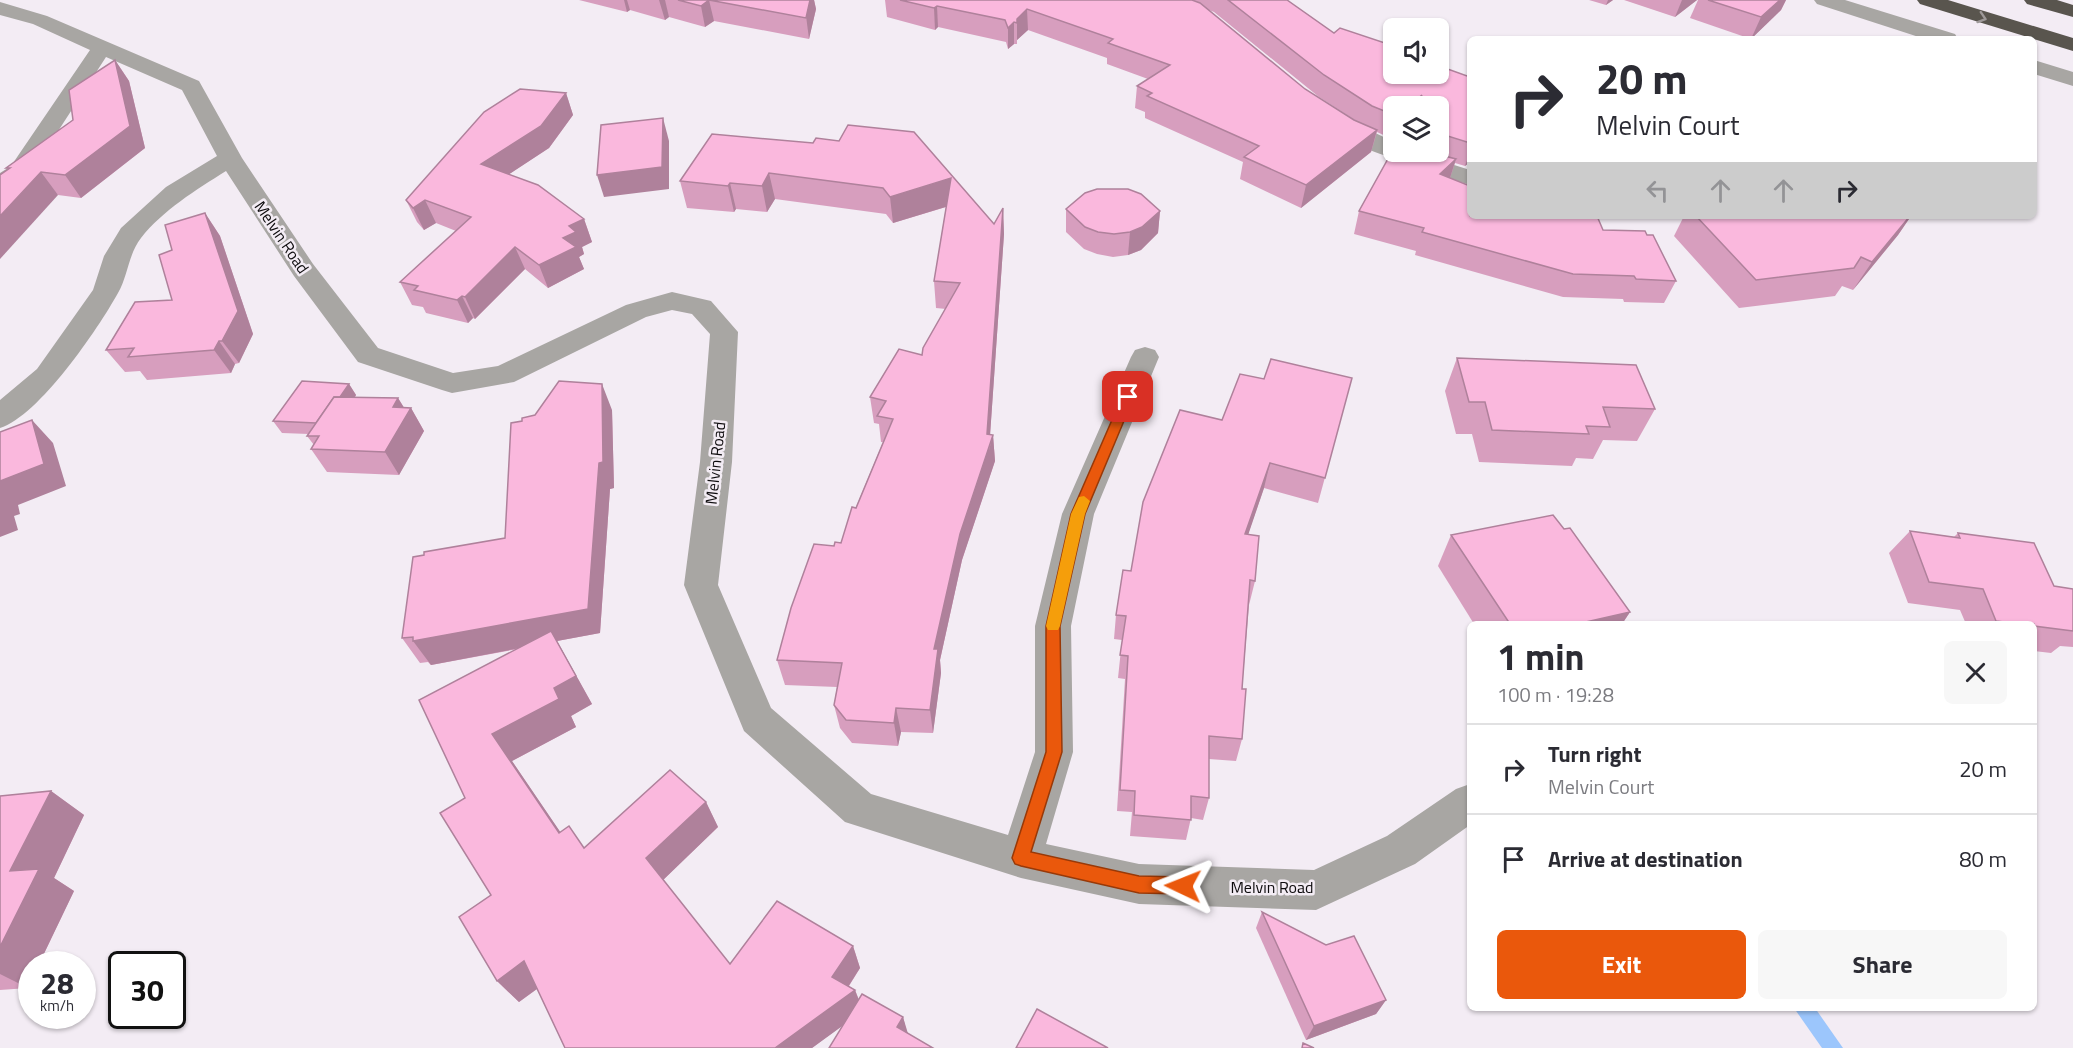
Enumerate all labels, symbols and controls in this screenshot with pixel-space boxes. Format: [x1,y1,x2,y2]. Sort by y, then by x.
one-way arrow [1976,11,1987,23]
map controls [1383,18,1449,162]
button: sound [1383,18,1449,84]
text: 20 m [1596,46,1688,110]
icon: right [1497,60,1575,138]
button: layers [1383,96,1449,162]
text: Melvin Court [1596,104,1740,145]
icon: left [1641,174,1674,207]
icon: ahead [1704,174,1737,207]
icon: ahead [1767,174,1800,207]
icon: right [1830,174,1863,207]
street label: Melvin Road [249,196,315,278]
pin [1102,371,1153,422]
icon: arrive [1111,380,1144,413]
street label: Melvin Road [699,420,731,506]
text: 1 min [1497,629,1584,684]
button: close [1944,641,2007,704]
text: 100 m · 19:28 [1497,679,1614,710]
text: Turn right [1548,737,1642,771]
text: 20 m [1959,752,2007,786]
icon: right [1497,753,1530,786]
text: Melvin Court [1548,771,1654,802]
text: Arrive at destination [1548,842,1743,876]
text: 80 m [1959,842,2007,876]
icon: arrive [1497,843,1530,876]
position arrow [1151,854,1215,918]
street label: Melvin Road [1230,875,1314,899]
button: Exit [1497,930,1746,999]
button: Share [1758,930,2007,999]
speed limit sign: 30 [108,951,186,1029]
text: 28 [40,960,74,1006]
text: km/h [40,994,74,1017]

